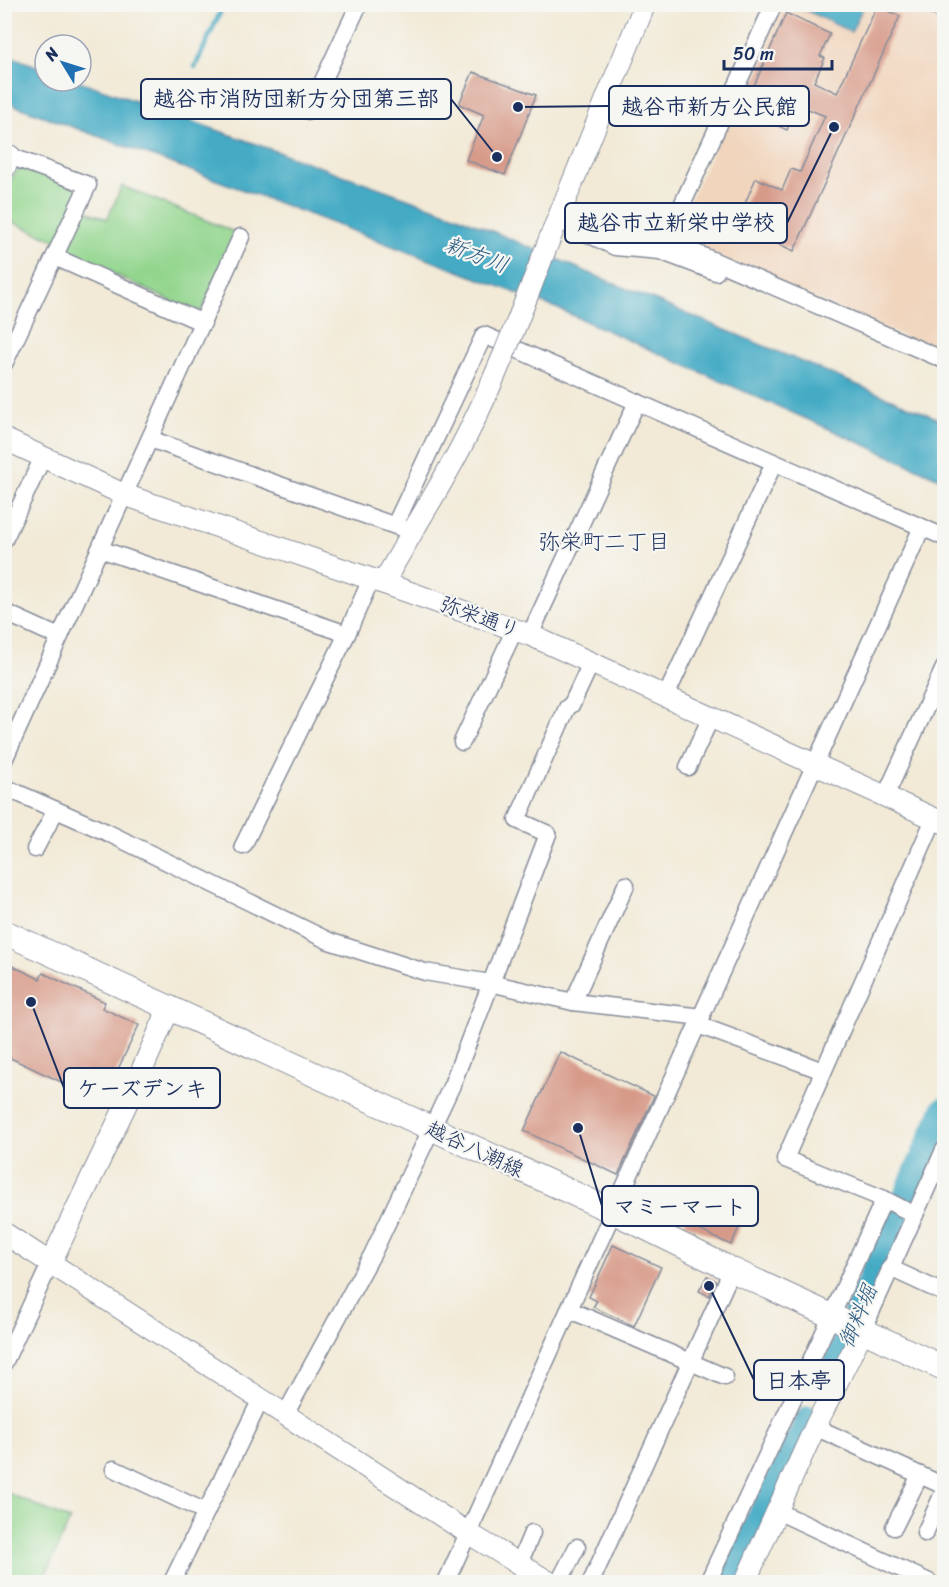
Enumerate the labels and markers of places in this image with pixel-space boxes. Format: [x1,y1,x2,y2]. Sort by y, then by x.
callout: 越谷市消防団新方分団第三部 [141,79,451,119]
callout: 越谷市新方公民館 [609,86,809,126]
callout: 越谷市立新栄中学校 [565,203,787,243]
callout: ケーズデンキ [64,1068,220,1108]
callout: マミーマート [602,1186,758,1226]
callout: 日本亭 [754,1360,844,1400]

